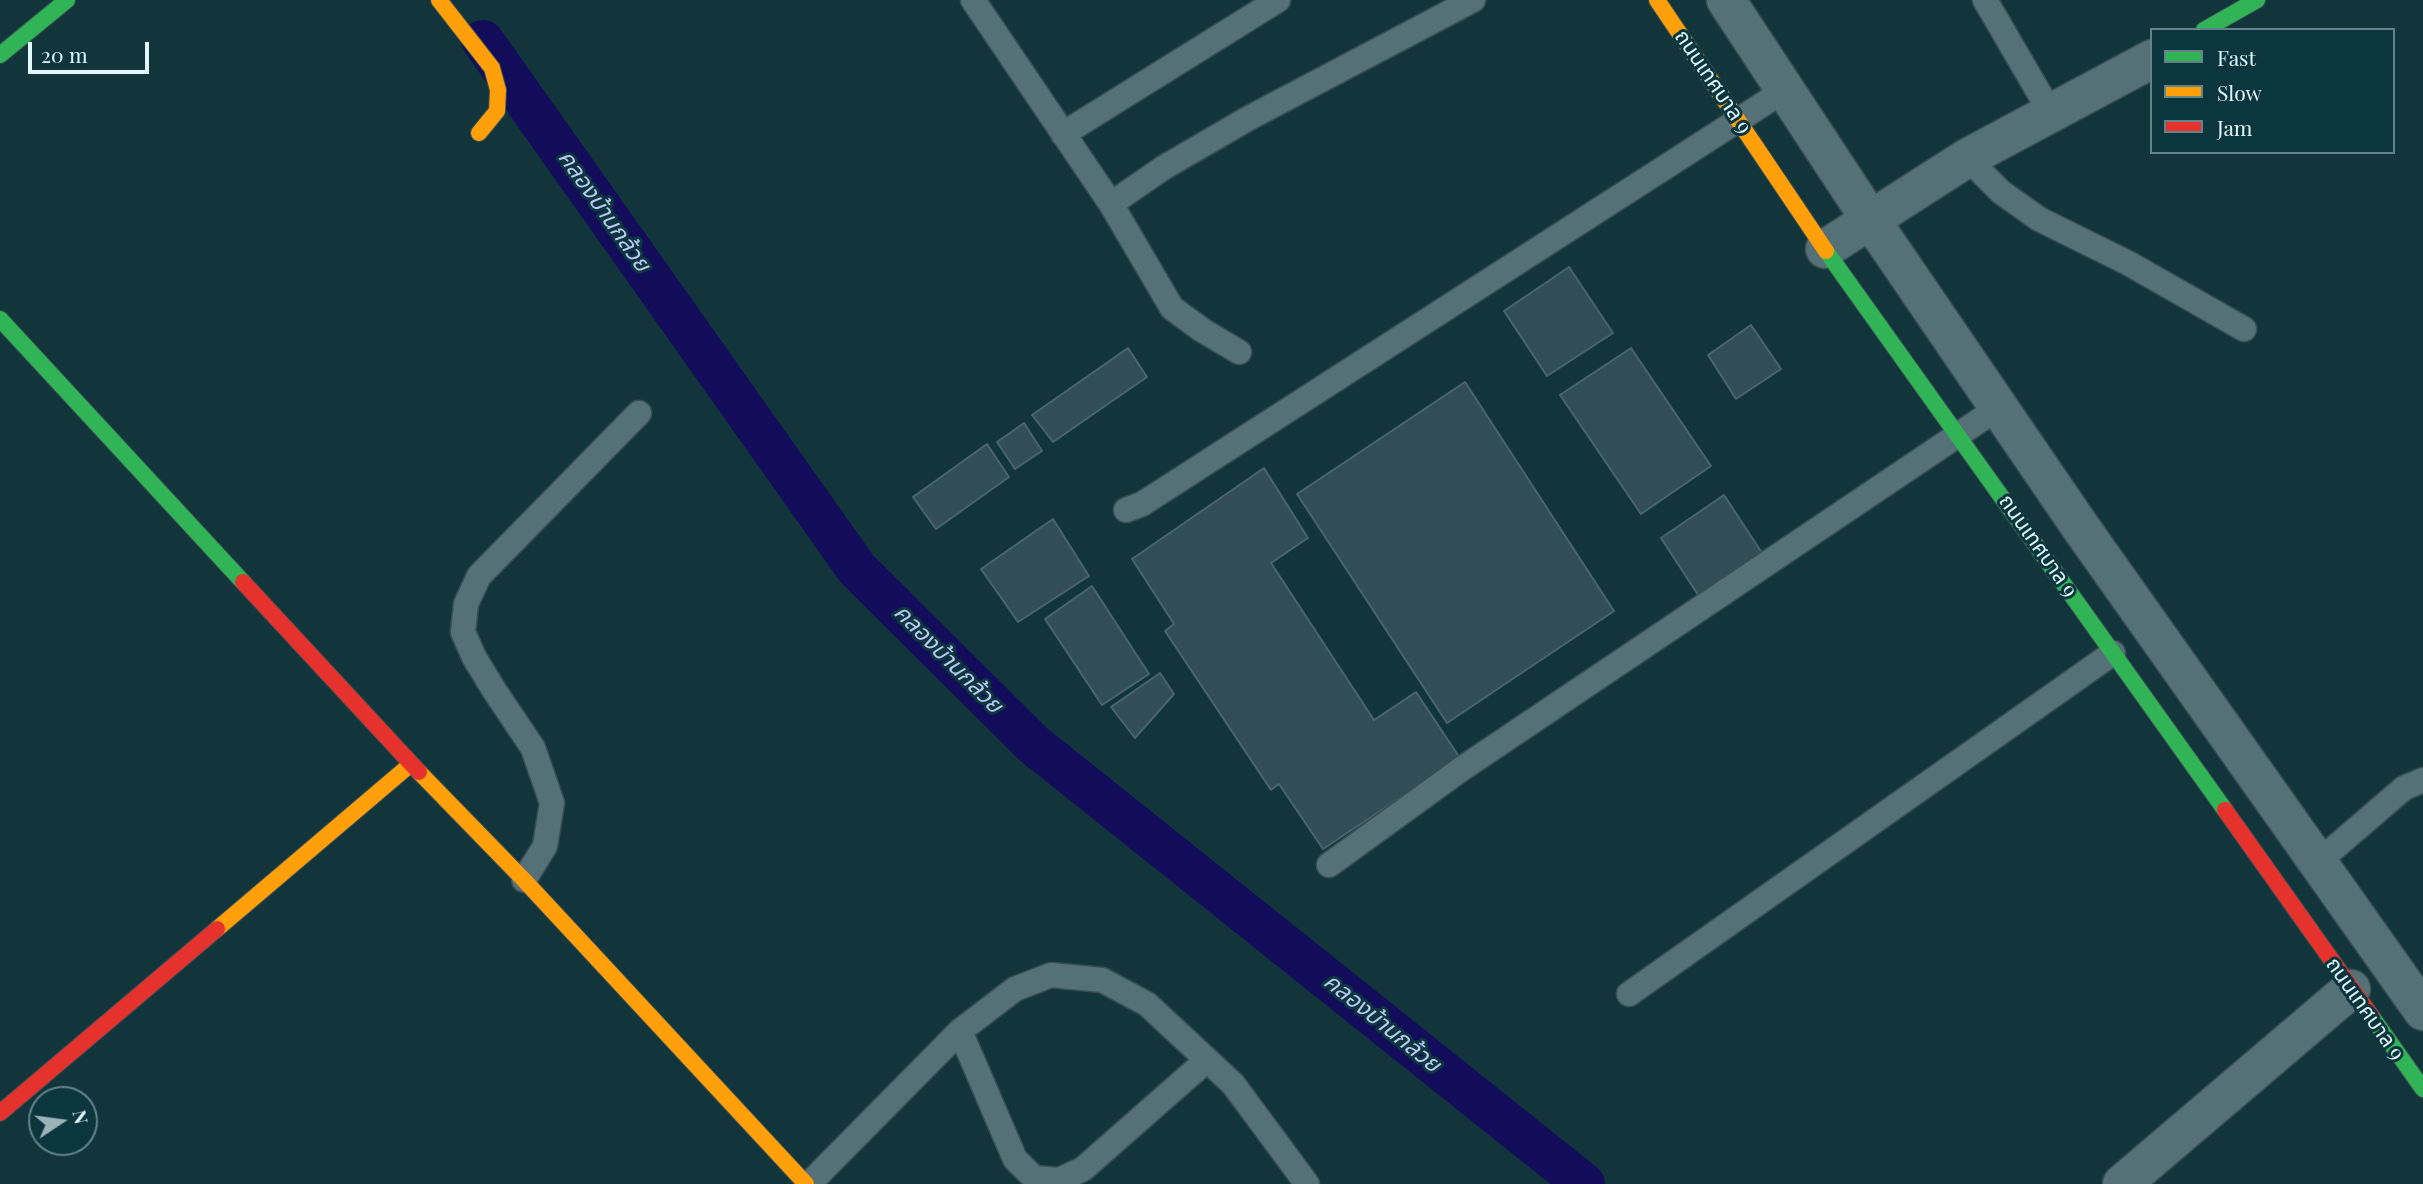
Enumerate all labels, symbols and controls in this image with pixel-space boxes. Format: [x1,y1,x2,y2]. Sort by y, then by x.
street label: ถนนเทศบาล 9 [1669,25,1757,139]
scale bar [32,28,152,72]
legend [2150,28,2395,154]
text: 20 m [41,40,88,68]
text: Fast [2217,43,2256,71]
text: Slow [2217,78,2262,106]
text: Jam [2217,113,2253,141]
water label: คลองบ้านกล้วย [552,145,656,277]
street label: ถนนเทศบาล 9 [1993,490,2083,602]
water label: คลองบ้านกล้วย [888,599,1008,719]
street label: ถนนเทศบาล 9 [2320,953,2410,1065]
water label: คลองบ้านกล้วย [1318,968,1446,1078]
north arrow [28,1086,98,1156]
text: N [67,1107,96,1126]

